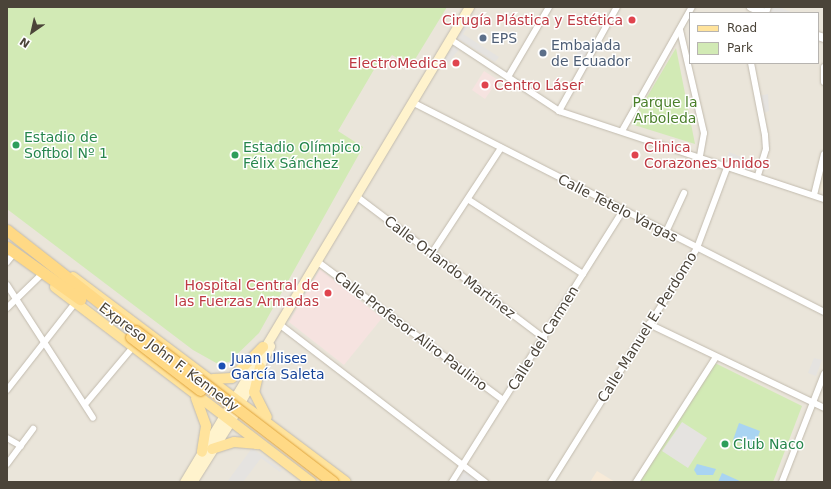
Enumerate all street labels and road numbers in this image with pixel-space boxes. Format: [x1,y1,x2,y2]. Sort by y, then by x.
street label: Calle Tetelo Vargas [555,170,681,246]
street label: Calle Orlando Martínez [381,212,519,322]
street label: Calle Manuel E. Perdomo [594,249,700,405]
street label: Calle Profesor Aliro Paulino [331,268,491,394]
street label: Calle del Carmen [504,283,582,393]
street label: Expreso John F. Kennedy [96,299,242,415]

